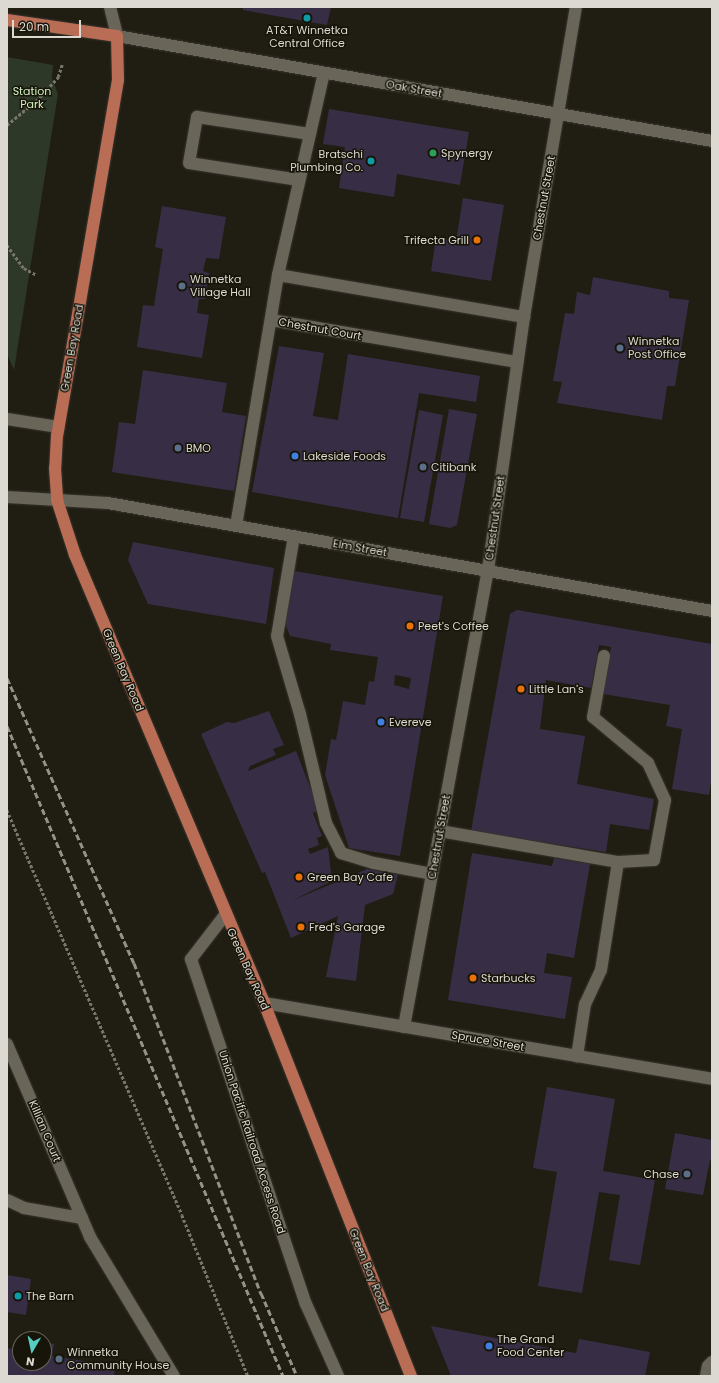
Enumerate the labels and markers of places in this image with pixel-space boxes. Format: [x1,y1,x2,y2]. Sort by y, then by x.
marker: AT&T Winnetka Central Office [302,13,312,23]
place label: AT&T Winnetka Central Office [266,24,348,50]
place label: Spynergy [441,146,493,160]
place label: Bratschi Plumbing Co. [290,148,363,174]
marker: Spynergy [428,148,438,158]
marker: Bratschi Plumbing Co. [366,156,376,166]
place label: Trifecta Grill [404,233,469,247]
marker: Trifecta Grill [472,235,482,245]
place label: Winnetka Village Hall [190,273,251,299]
marker: Winnetka Village Hall [177,281,187,291]
place label: Winnetka Post Office [628,335,686,361]
marker: Winnetka Post Office [615,343,625,353]
place label: BMO [186,441,211,455]
marker: BMO [173,443,183,453]
place label: Lakeside Foods [303,449,386,463]
marker: Lakeside Foods [290,451,300,461]
place label: Citibank [431,460,476,474]
marker: Citibank [418,462,428,472]
place label: Peet's Coffee [418,619,489,633]
marker: Peet's Coffee [405,621,415,631]
place label: Little Lan's [529,682,584,696]
marker: Little Lan's [516,684,526,694]
place label: Evereve [389,715,432,729]
marker: Evereve [376,717,386,727]
place label: Green Bay Cafe [307,870,393,884]
marker: Green Bay Cafe [294,872,304,882]
place label: Fred's Garage [309,920,385,934]
marker: Fred's Garage [296,922,306,932]
place label: Starbucks [481,971,536,985]
marker: Starbucks [468,973,478,983]
place label: Chase [643,1167,679,1181]
marker: Chase [682,1169,692,1179]
place label: The Barn [26,1289,74,1303]
marker: The Barn [13,1291,23,1301]
place label: The Grand Food Center [497,1333,564,1359]
marker: The Grand Food Center [484,1341,494,1351]
place label: Winnetka Community House [67,1346,169,1372]
marker: Winnetka Community House [54,1354,64,1364]

